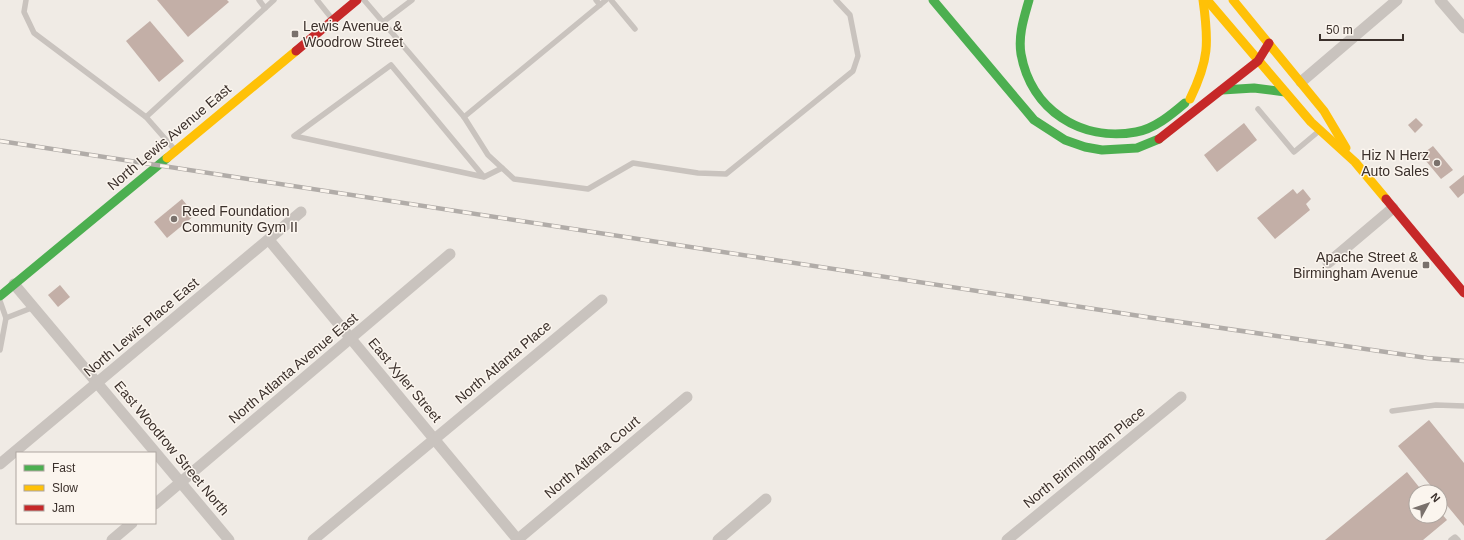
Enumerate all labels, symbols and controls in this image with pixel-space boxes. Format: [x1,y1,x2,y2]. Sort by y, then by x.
scale bar [1320,16,1403,42]
place label: Lewis Avenue & Woodrow Street [303,18,403,50]
text: 50 m [1326,23,1353,37]
marker: Lewis Avenue & Woodrow Street [290,29,300,39]
street label: North Lewis Avenue East [104,81,234,193]
place label: Hiz N Herz Auto Sales [1361,147,1429,179]
marker: Hiz N Herz Auto Sales [1432,158,1442,168]
place label: Reed Foundation Community Gym II [182,203,298,235]
marker: Reed Foundation Community Gym II [169,214,179,224]
place label: Apache Street & Birmingham Avenue [1293,249,1419,281]
marker: Apache Street & Birmingham Avenue [1421,260,1431,270]
street label: North Lewis Place East [80,274,202,380]
street label: North Atlanta Avenue East [225,309,361,427]
street label: North Atlanta Place [452,317,554,407]
street label: East Xyler Street [365,335,445,425]
street label: East Woodrow Street North [111,378,233,518]
street label: North Birmingham Place [1020,403,1148,511]
street label: North Atlanta Court [541,413,643,501]
legend [16,452,156,524]
text: Fast [52,461,76,475]
text: Slow [52,481,78,495]
north arrow [1408,484,1448,524]
text: N [1429,491,1443,505]
text: Jam [52,501,75,515]

